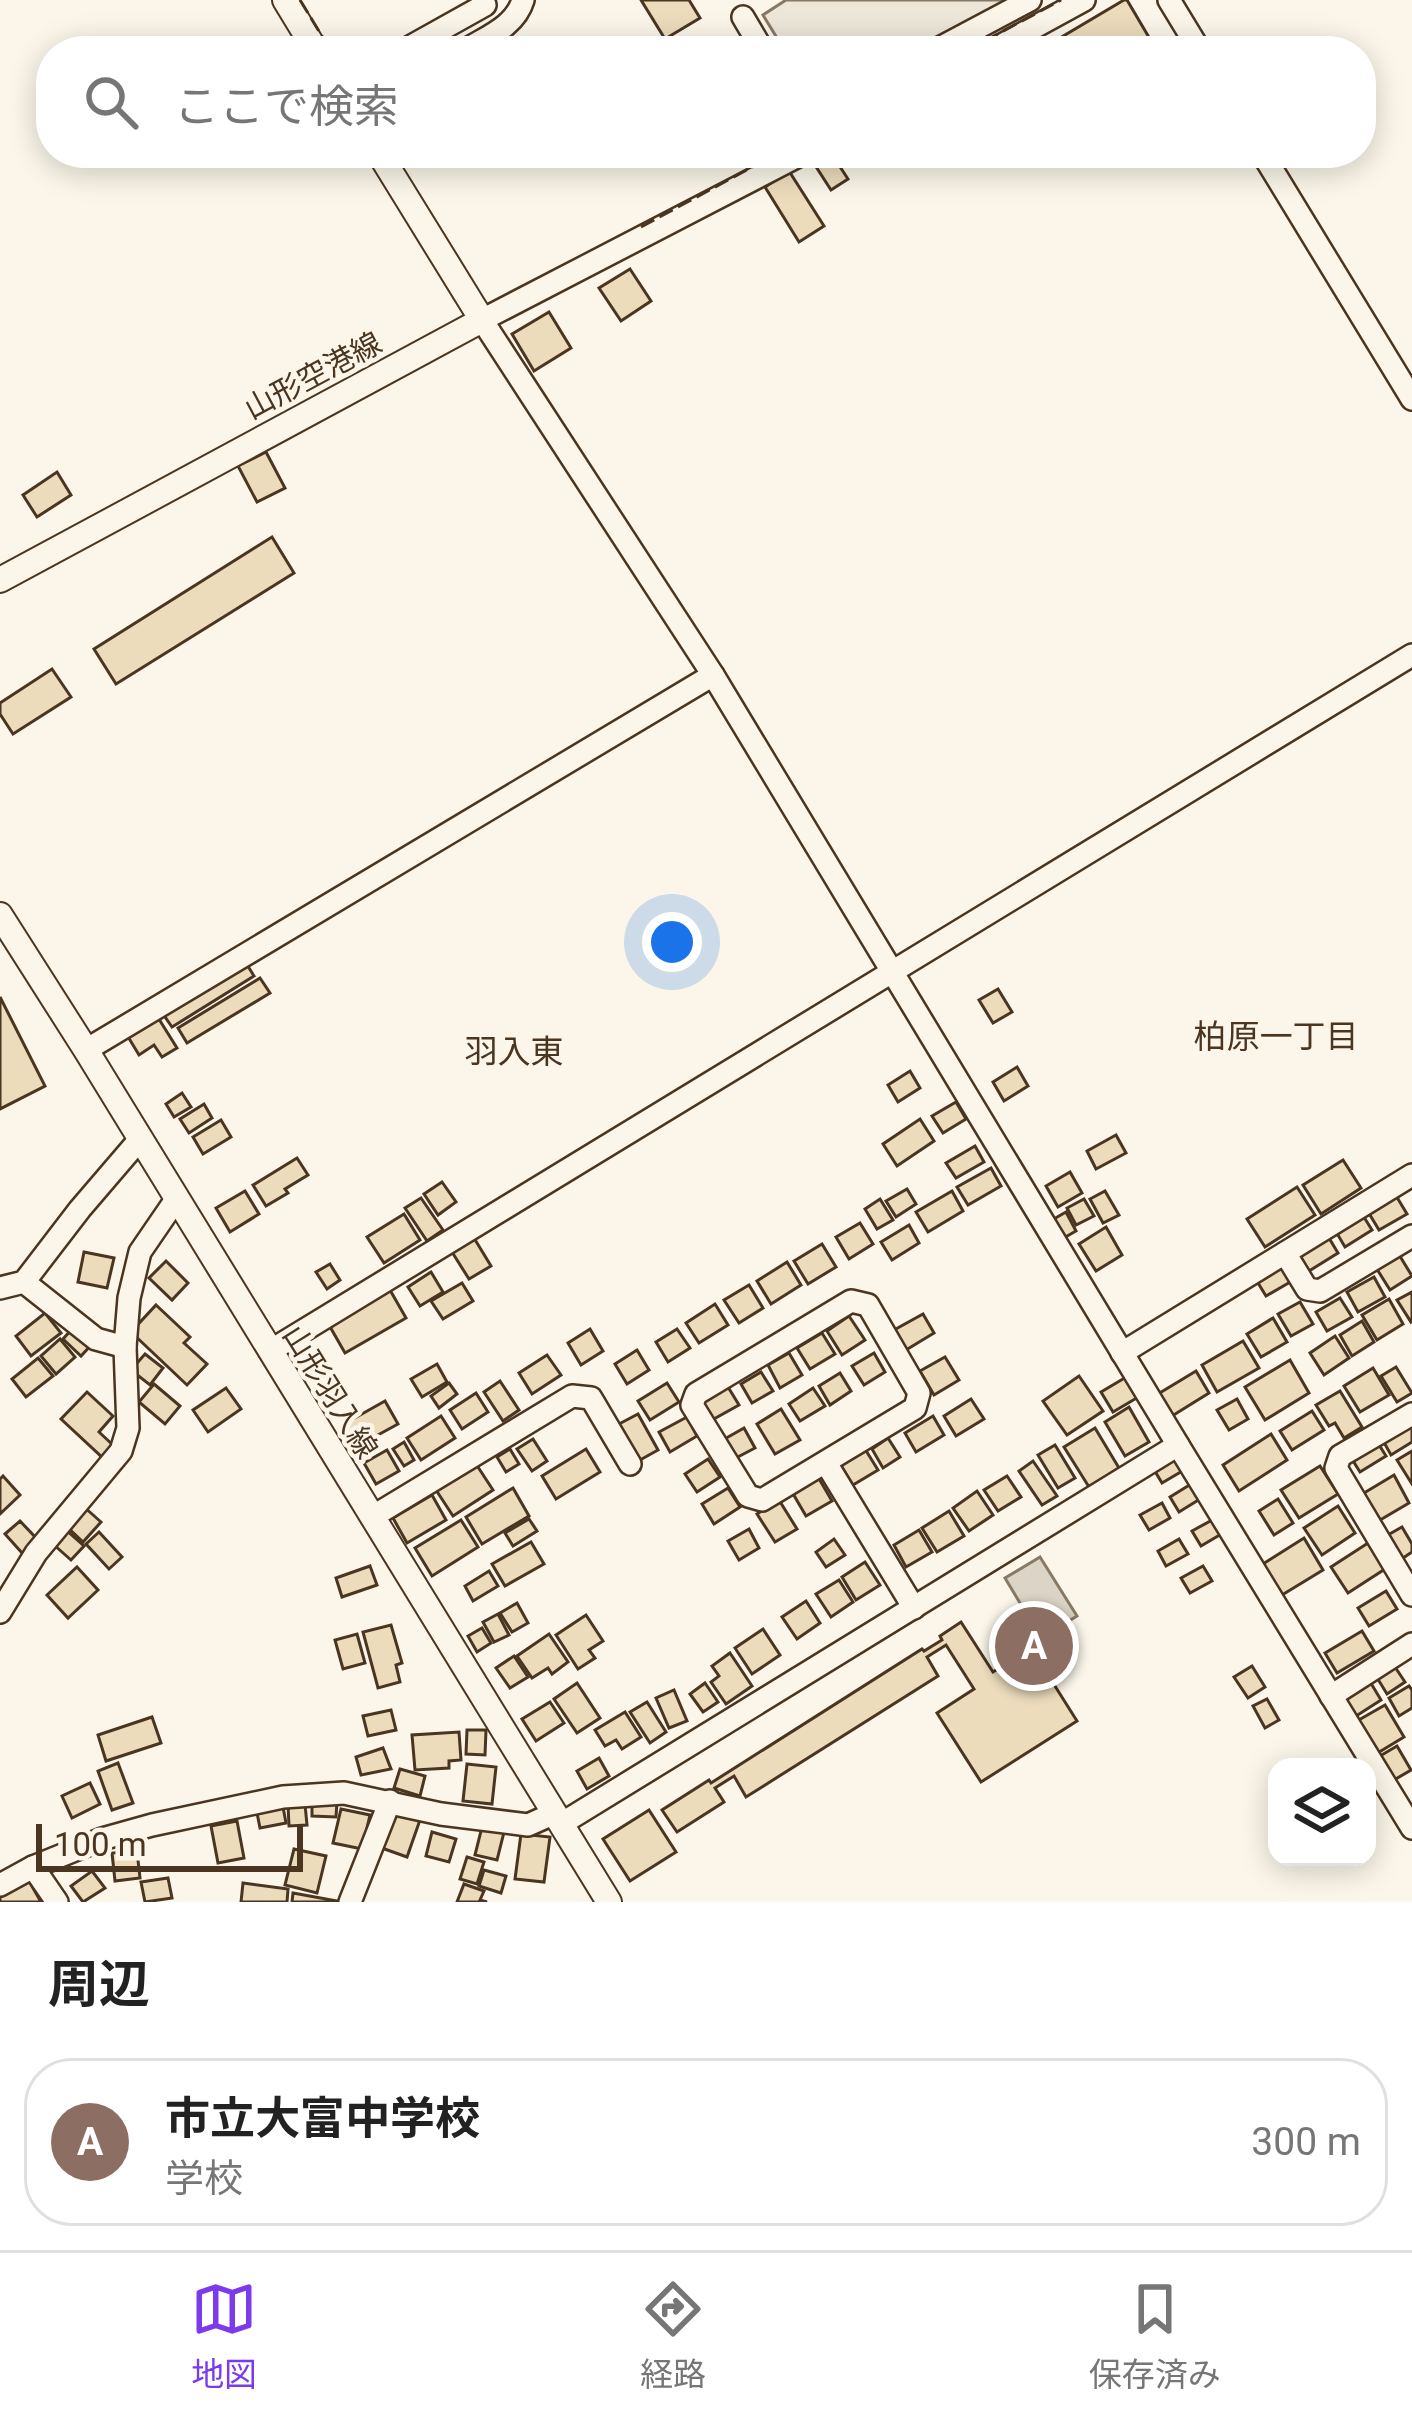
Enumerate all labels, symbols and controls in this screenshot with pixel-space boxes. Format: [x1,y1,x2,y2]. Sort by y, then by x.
search box [36,36,1376,168]
icon: search [78,69,144,135]
text: ここで検索 [174,80,399,133]
street label: 山形空港線 [238,325,387,426]
your location [642,912,702,972]
district label: 柏原一丁目 [1194,1017,1359,1056]
district label: 羽入東 [465,1032,564,1071]
street label: 山形羽入線 [276,1319,385,1465]
pin: A [995,1601,1073,1691]
map controls [1268,1758,1376,1866]
button: layers [1268,1758,1376,1866]
scale bar [36,1818,303,1871]
text: 100 m [54,1825,147,1864]
text: 周辺 [48,1955,150,2014]
text: 市立大富中学校 [165,2092,480,2145]
text: A [77,2119,103,2165]
text: 300 m [1251,2119,1361,2165]
text: 学校 [165,2156,243,2202]
tab: 地図 [191,2276,257,2396]
tab: 経路 [640,2276,706,2396]
tab: 保存済み [1089,2276,1221,2396]

